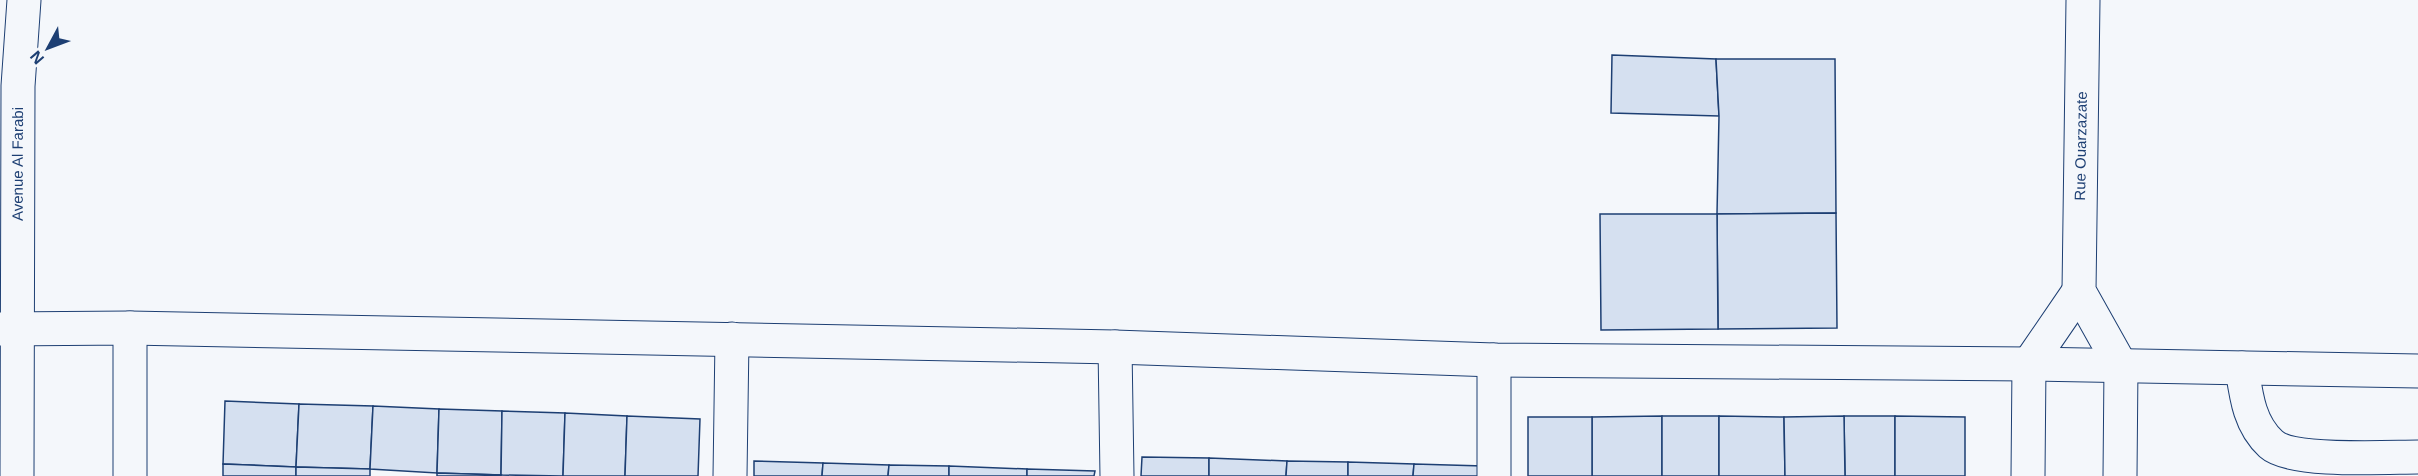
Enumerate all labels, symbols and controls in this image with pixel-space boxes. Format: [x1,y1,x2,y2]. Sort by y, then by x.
north arrow [18,18,78,78]
text: N [27,48,47,67]
street label: Rue Ouarzazate [2071,91,2090,201]
street label: Avenue Al Farabi [9,107,26,221]

